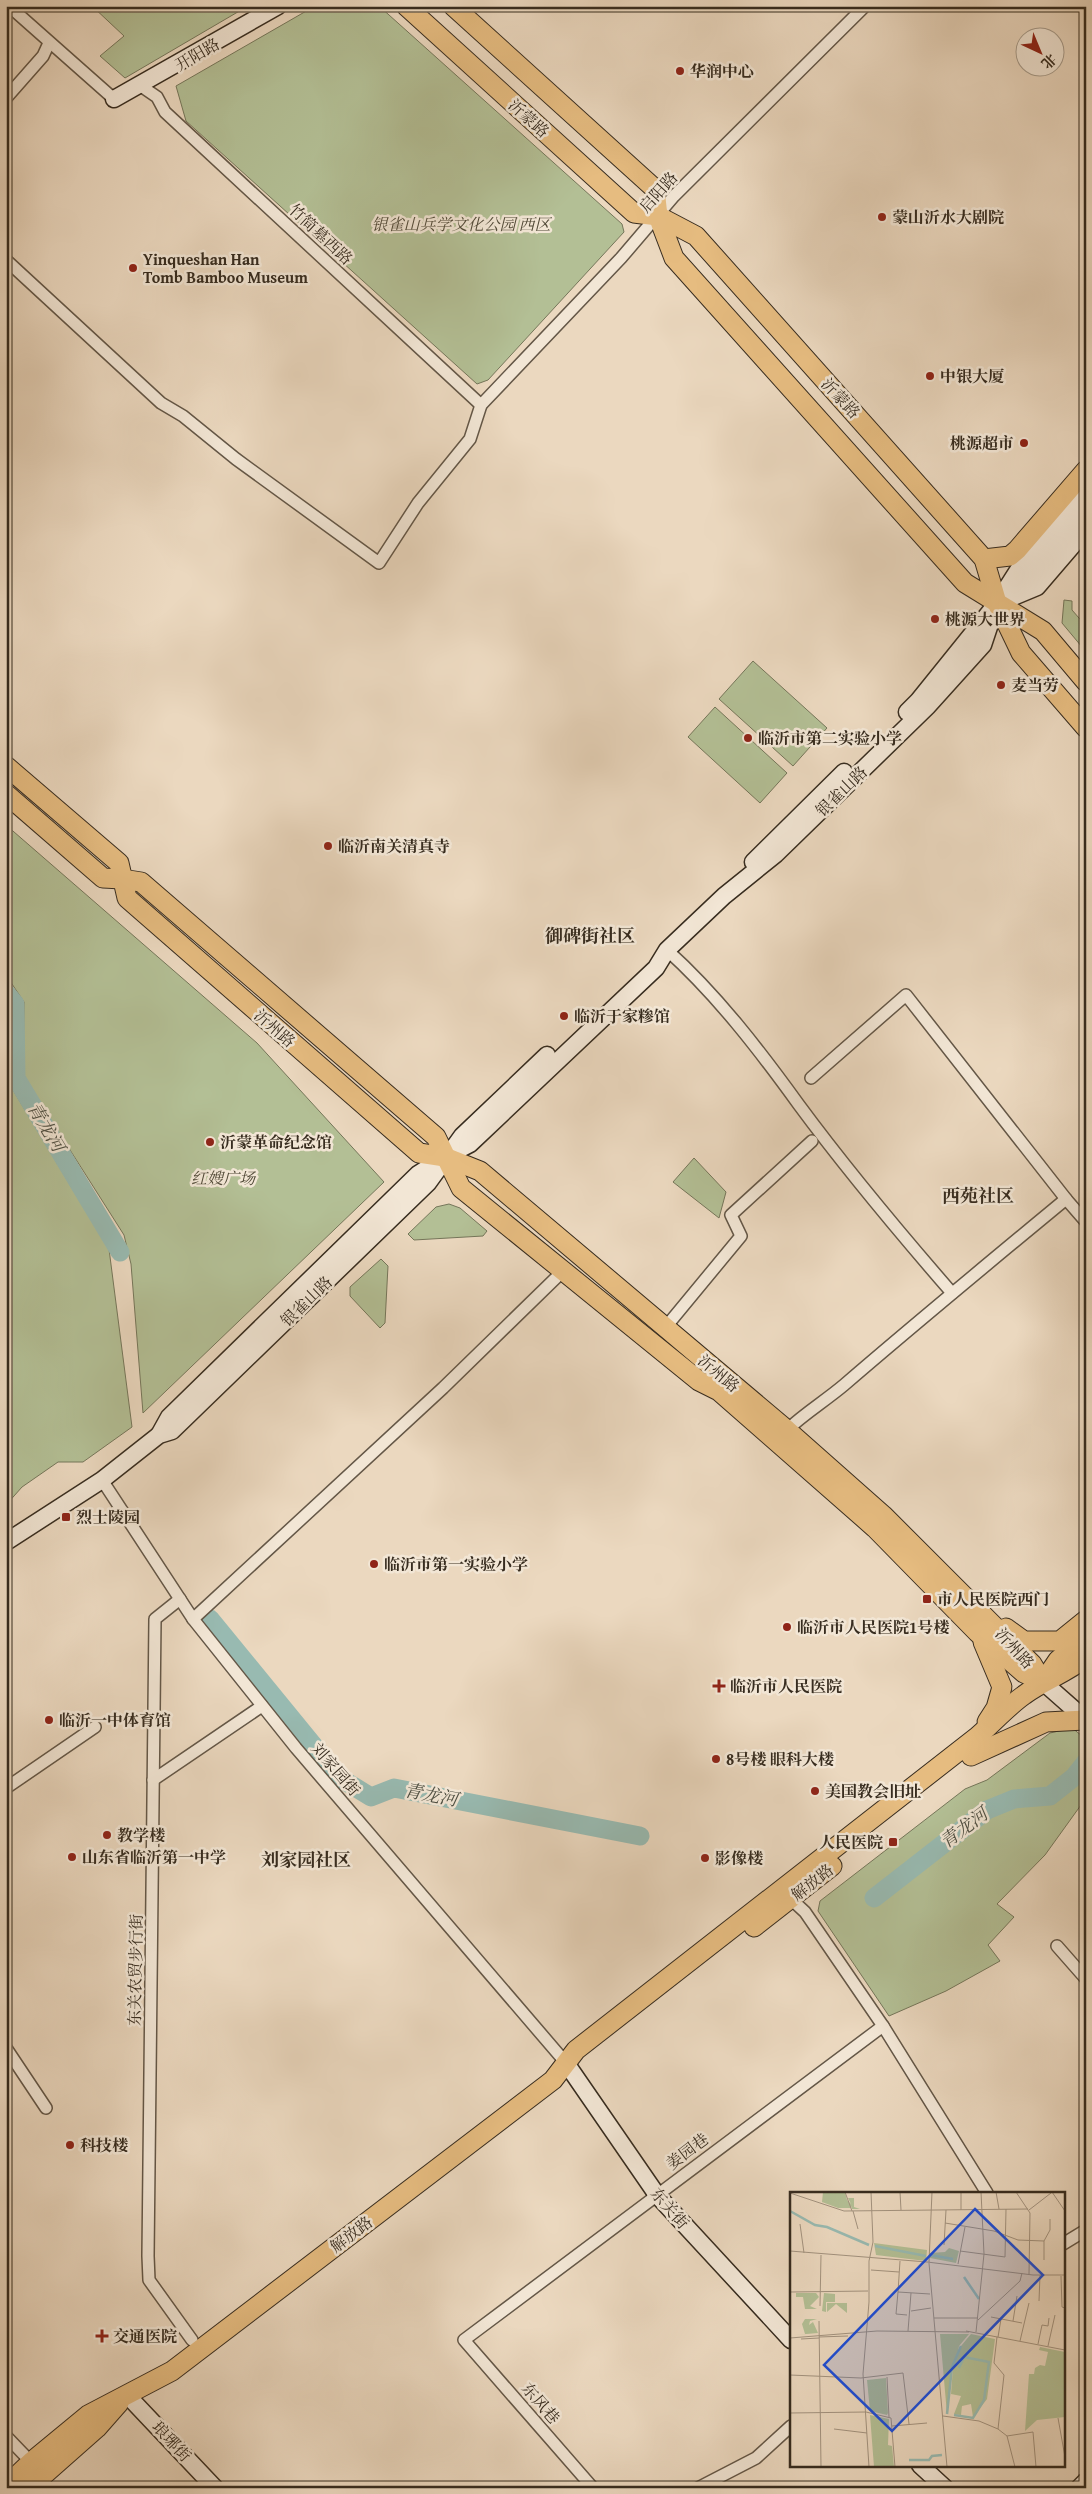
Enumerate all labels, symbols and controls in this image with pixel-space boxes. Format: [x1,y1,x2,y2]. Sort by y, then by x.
north arrow [1014,28,1064,78]
street label: 开阳路 [170,32,224,76]
text: 北 [1037,49,1061,73]
place label: 华润中心 [690,59,754,83]
marker: 华润中心 [674,65,686,77]
street label: 沂蒙路 [503,93,555,143]
street label: 启阳路 [633,166,683,218]
street label: 竹简墓西路 [284,198,358,270]
place label: 蒙山沂水大剧院 [892,205,1004,229]
marker: 蒙山沂水大剧院 [876,211,888,223]
park label: 银雀山兵学文化公园 西区 [371,212,553,236]
place label: Yinqueshan Han Tomb Bamboo Museum [143,247,308,289]
marker: Yinqueshan Han Tomb Bamboo Museum [127,262,139,274]
place label: 中银大厦 [940,364,1004,388]
marker: 中银大厦 [924,370,936,382]
street label: 沂蒙路 [816,372,866,424]
place label: 桃源超市 [950,431,1014,455]
marker: 桃源超市 [1018,437,1030,449]
place label: 桃源大世界 [945,607,1025,631]
marker: 桃源大世界 [929,613,941,625]
place label: 麦当劳 [1011,673,1059,697]
marker: 麦当劳 [995,679,1007,691]
place label: 临沂市第二实验小学 [758,726,902,750]
marker: 临沂市第二实验小学 [742,732,754,744]
street label: 银雀山路 [810,760,872,822]
place label: 临沂南关清真寺 [338,834,450,858]
marker: 临沂南关清真寺 [322,840,334,852]
district label: 御碑街社区 [545,922,635,949]
street label: 沂州路 [249,1003,301,1053]
place label: 临沂于家糁馆 [574,1004,670,1028]
marker: 临沂于家糁馆 [558,1010,570,1022]
water label: 青龙河 [21,1097,73,1159]
place label: 沂蒙革命纪念馆 [220,1130,332,1154]
marker: 沂蒙革命纪念馆 [204,1136,216,1148]
park label: 红嫂广场 [191,1166,257,1190]
district label: 西苑社区 [942,1182,1014,1209]
street label: 银雀山路 [275,1270,337,1332]
street label: 沂州路 [693,1348,745,1398]
place label: 烈士陵园 [76,1505,140,1529]
marker: 烈士陵园 [60,1511,72,1523]
place label: 临沂市第一实验小学 [384,1552,528,1576]
marker: 临沂市第一实验小学 [368,1558,380,1570]
place label: 市人民医院西门 [937,1587,1049,1611]
marker: 市人民医院西门 [921,1593,933,1605]
place label: 临沂市人民医院1号楼 [797,1615,949,1639]
marker: 临沂市人民医院1号楼 [781,1621,793,1633]
street label: 沂州路 [990,1622,1040,1674]
place label: 临沂市人民医院 [730,1674,842,1698]
marker: 临沂市人民医院 [712,1679,726,1693]
place label: 临沂一中体育馆 [59,1708,171,1732]
marker: 临沂一中体育馆 [43,1714,55,1726]
street label: 刘家园街 [306,1737,366,1801]
place label: 8号楼 眼科大楼 [726,1747,834,1771]
marker: 8号楼 眼科大楼 [710,1753,722,1765]
water label: 青龙河 [402,1776,463,1813]
place label: 美国教会旧址 [825,1779,921,1803]
marker: 美国教会旧址 [809,1785,821,1797]
water label: 青龙河 [934,1799,996,1855]
place label: 教学楼 [117,1823,165,1847]
marker: 教学楼 [101,1829,113,1841]
place label: 人民医院 [819,1830,883,1854]
marker: 人民医院 [887,1836,899,1848]
place label: 山东省临沂第一中学 [82,1845,226,1869]
district label: 刘家园社区 [261,1846,351,1873]
place label: 影像楼 [715,1846,763,1870]
marker: 山东省临沂第一中学 [66,1851,78,1863]
marker: 影像楼 [699,1852,711,1864]
street label: 解放路 [786,1858,838,1906]
street label: 东关农贸步行街 [122,1914,148,2026]
street label: 姜园巷 [661,2127,713,2175]
place label: 科技楼 [80,2133,128,2157]
marker: 科技楼 [64,2139,76,2151]
street label: 东关街 [645,2182,695,2234]
inset map [790,2192,1064,2466]
street label: 解放路 [325,2210,377,2258]
place label: 交通医院 [113,2324,177,2348]
marker: 交通医院 [95,2329,109,2343]
street label: 东风巷 [516,2377,566,2429]
street label: 琅琊街 [147,2415,197,2467]

